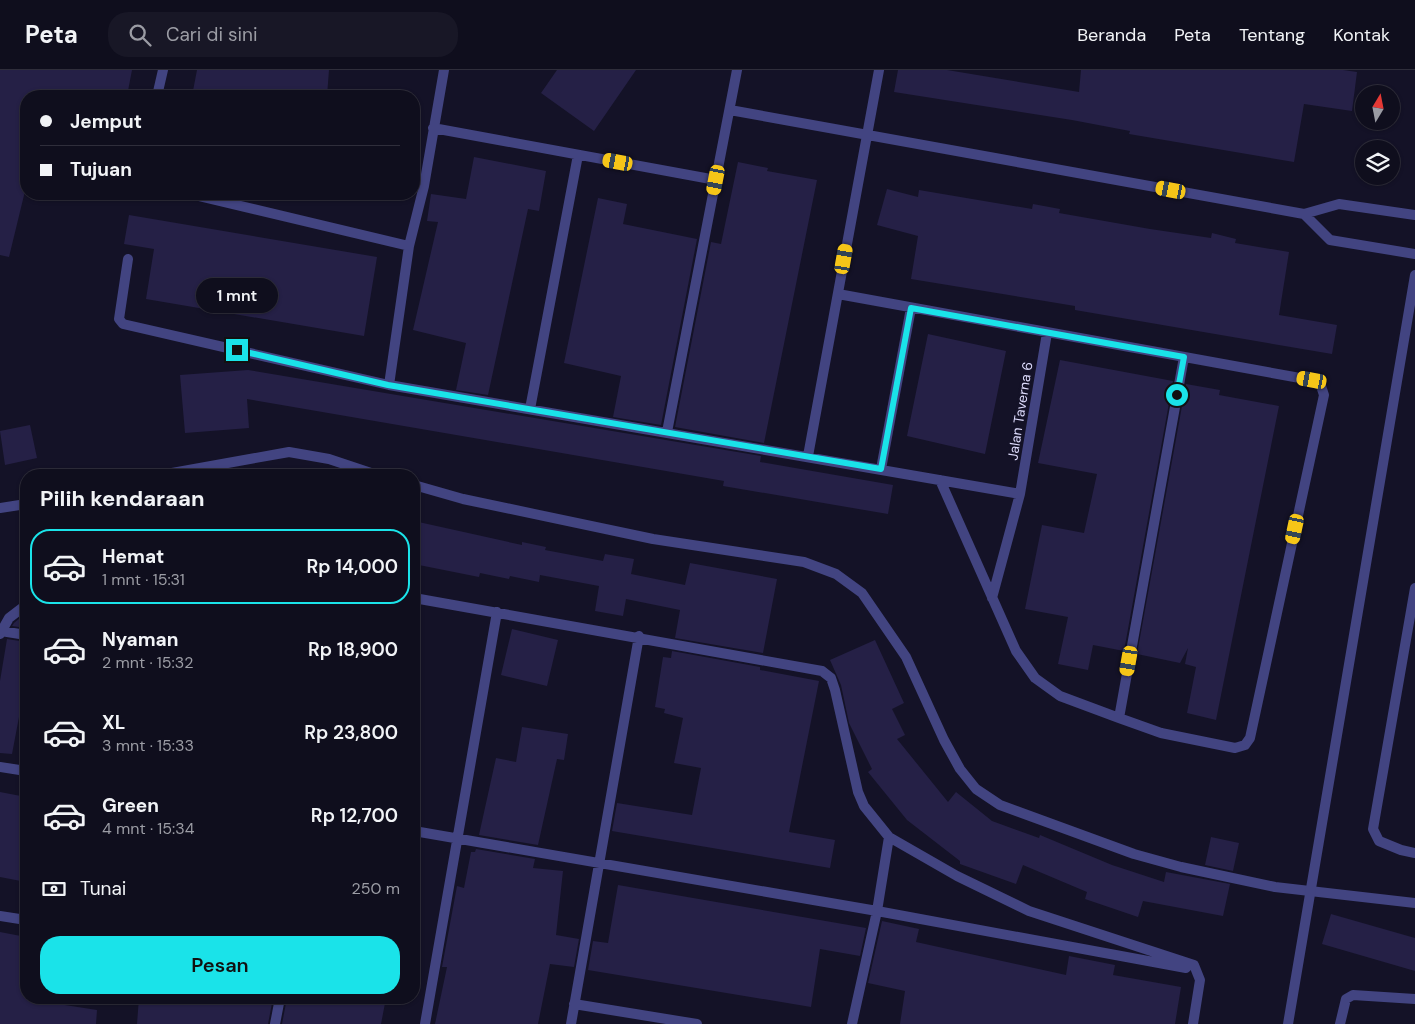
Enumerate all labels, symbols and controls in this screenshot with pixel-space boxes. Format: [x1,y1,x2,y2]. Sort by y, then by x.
search box [108,12,458,57]
text: Peta [25,19,78,50]
icon: search [126,21,154,49]
text: Cari di sini [166,22,258,47]
text: Beranda [1077,23,1146,47]
text: Peta [1174,23,1211,47]
text: Tentang [1239,23,1305,47]
text: Kontak [1333,23,1390,47]
north arrow [1355,85,1400,130]
map controls [1355,85,1400,185]
text: Jemput [70,109,142,134]
button: layers [1355,140,1400,185]
car [601,152,634,172]
text: Tujuan [70,157,132,182]
car [705,164,726,196]
car [1154,180,1187,200]
car [834,243,853,275]
callout: 1 mnt [196,278,278,312]
text: 1 mnt [217,285,257,306]
route end [226,339,248,361]
street label: Jalan Taverna 6 [1003,360,1037,462]
car [1295,370,1328,390]
route start [1166,384,1188,406]
text: Pilih kendaraan [40,484,204,513]
car [1284,513,1305,545]
icon: car [42,544,87,589]
text: Hemat [102,544,164,569]
text: Rp 14,000 [306,554,398,579]
text: 1 mnt · 15:31 [102,569,185,590]
icon: car [42,627,87,672]
text: Nyaman [102,627,178,652]
text: Rp 18,900 [308,637,398,662]
car [1119,645,1138,677]
text: 2 mnt · 15:32 [102,652,194,673]
icon: car [42,710,87,755]
text: XL [102,710,125,735]
text: Rp 23,800 [304,720,398,745]
text: 3 mnt · 15:33 [102,735,194,756]
icon: car [42,793,87,838]
text: Green [102,793,159,818]
text: Rp 12,700 [311,803,398,828]
text: 4 mnt · 15:34 [102,818,195,839]
icon: cash [40,875,68,903]
text: Tunai [80,876,126,901]
text: 250 m [352,878,400,899]
button: Pesan [40,936,400,994]

